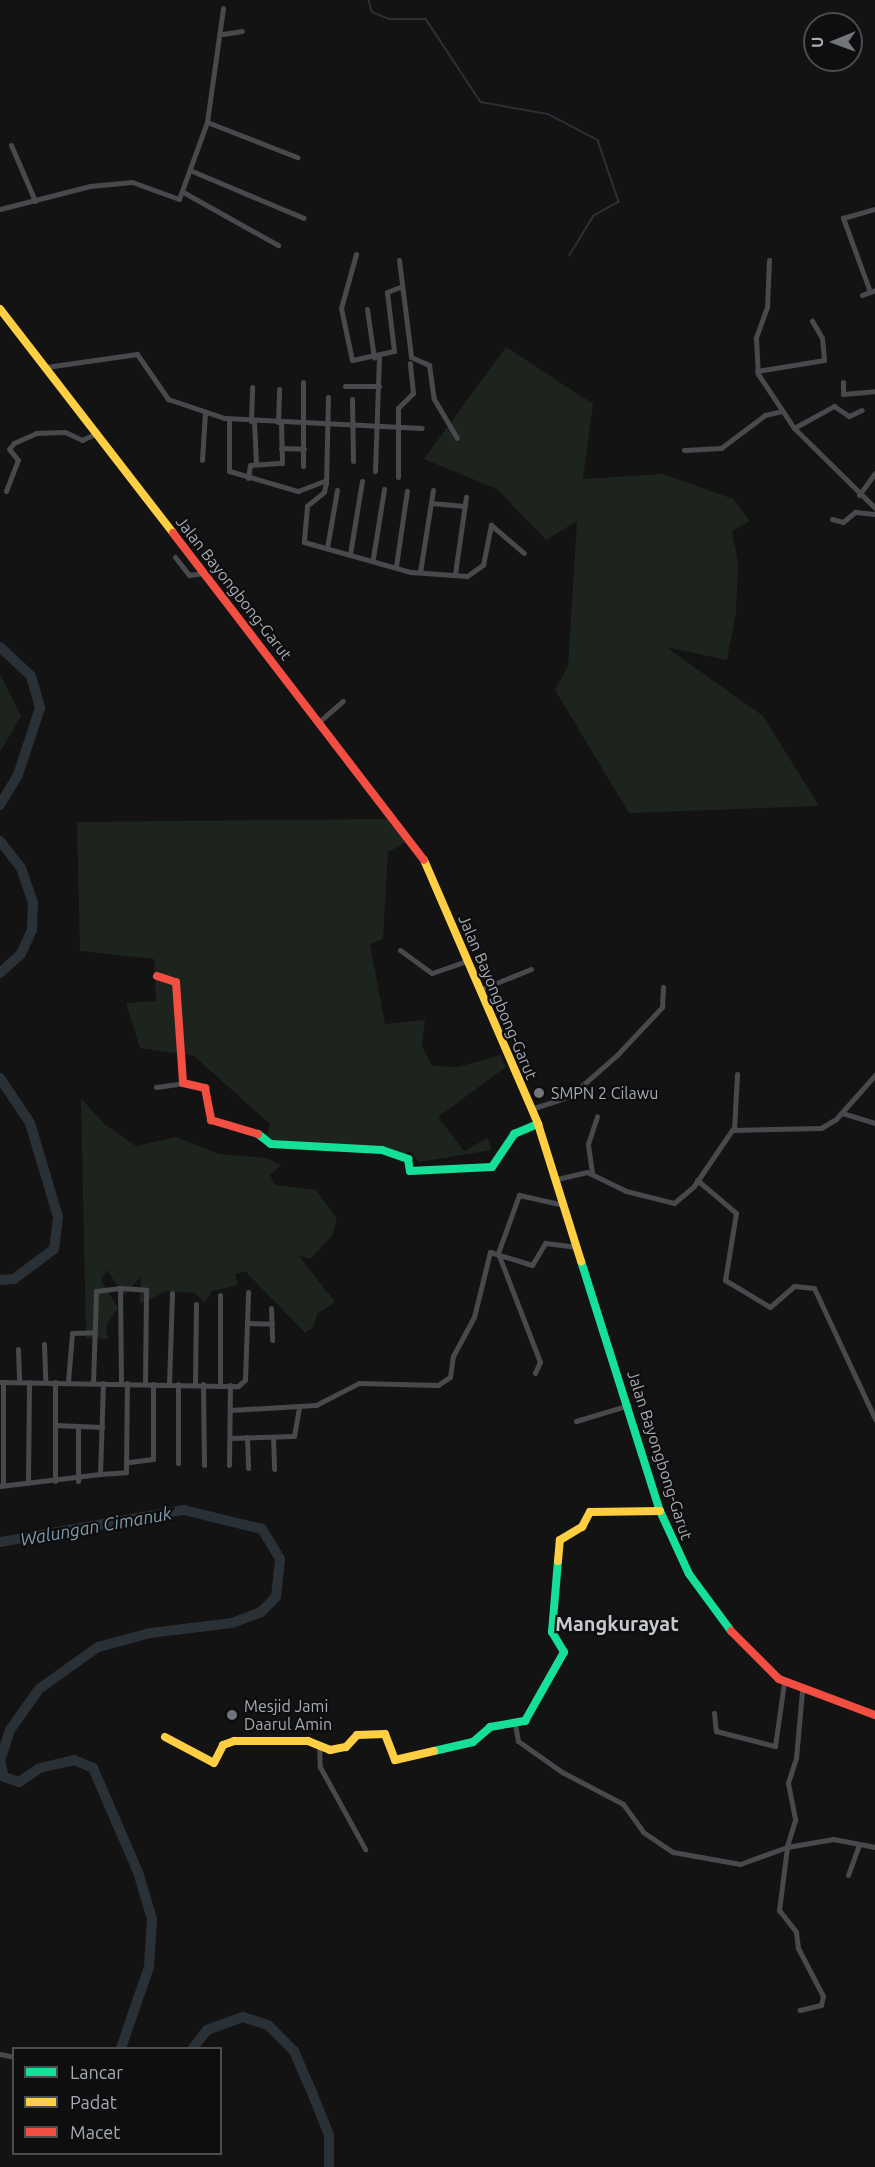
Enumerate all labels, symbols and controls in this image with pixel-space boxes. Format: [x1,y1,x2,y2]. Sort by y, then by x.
north arrow [803,12,863,72]
text: U [808,37,826,48]
street label: Jalan Bayongbong-Garut [172,512,296,664]
street label: Jalan Bayongbong-Garut [455,912,541,1082]
place label: SMPN 2 Cilawu [551,1083,658,1103]
marker: SMPN 2 Cilawu [532,1086,546,1100]
street label: Jalan Bayongbong-Garut [624,1368,696,1542]
water label: Walungan Cimanuk [19,1502,173,1550]
district label: Mangkurayat [555,1611,679,1635]
place label: Mesjid Jami Daarul Amin [244,1696,332,1734]
marker: Mesjid Jami Daarul Amin [225,1708,239,1722]
legend [12,2047,222,2155]
text: Lancar [70,2062,123,2082]
text: Padat [70,2092,117,2112]
text: Macet [70,2122,120,2142]

